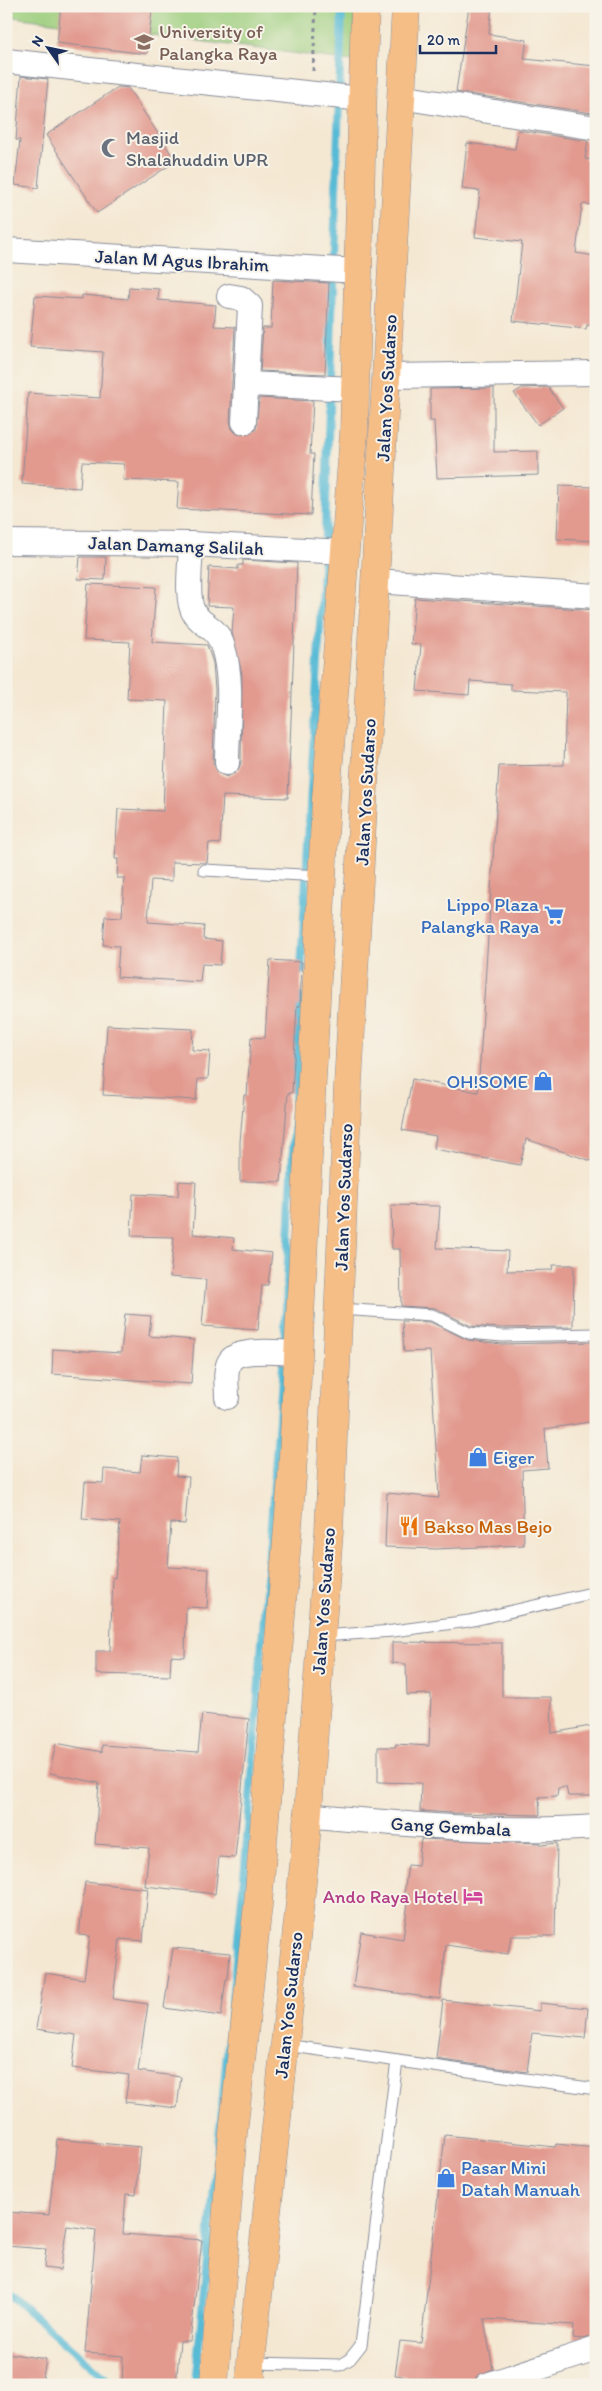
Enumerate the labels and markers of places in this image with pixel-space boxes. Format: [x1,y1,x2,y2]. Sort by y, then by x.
place label: University of Palangka Raya [159,20,277,65]
school or university icon: University of Palangka Raya [133,31,155,53]
place label: Masjid Shalahuddin UPR [126,126,268,171]
mosque icon: Masjid Shalahuddin UPR [100,137,122,159]
place label: Lippo Plaza Palangka Raya [421,893,539,938]
supermarket icon: Lippo Plaza Palangka Raya [543,904,565,926]
place label: OH!SOME [447,1070,528,1093]
shop icon: OH!SOME [532,1070,554,1092]
shop icon: Eiger [467,1446,489,1468]
place label: Eiger [493,1446,535,1469]
restaurant icon: Bakso Mas Bejo [398,1515,420,1537]
place label: Bakso Mas Bejo [424,1515,552,1538]
place label: Ando Raya Hotel [323,1885,459,1908]
hotel icon: Ando Raya Hotel [462,1885,484,1907]
place label: Pasar Mini Datah Manuah [461,2156,581,2201]
shop icon: Pasar Mini Datah Manuah [435,2167,457,2189]

